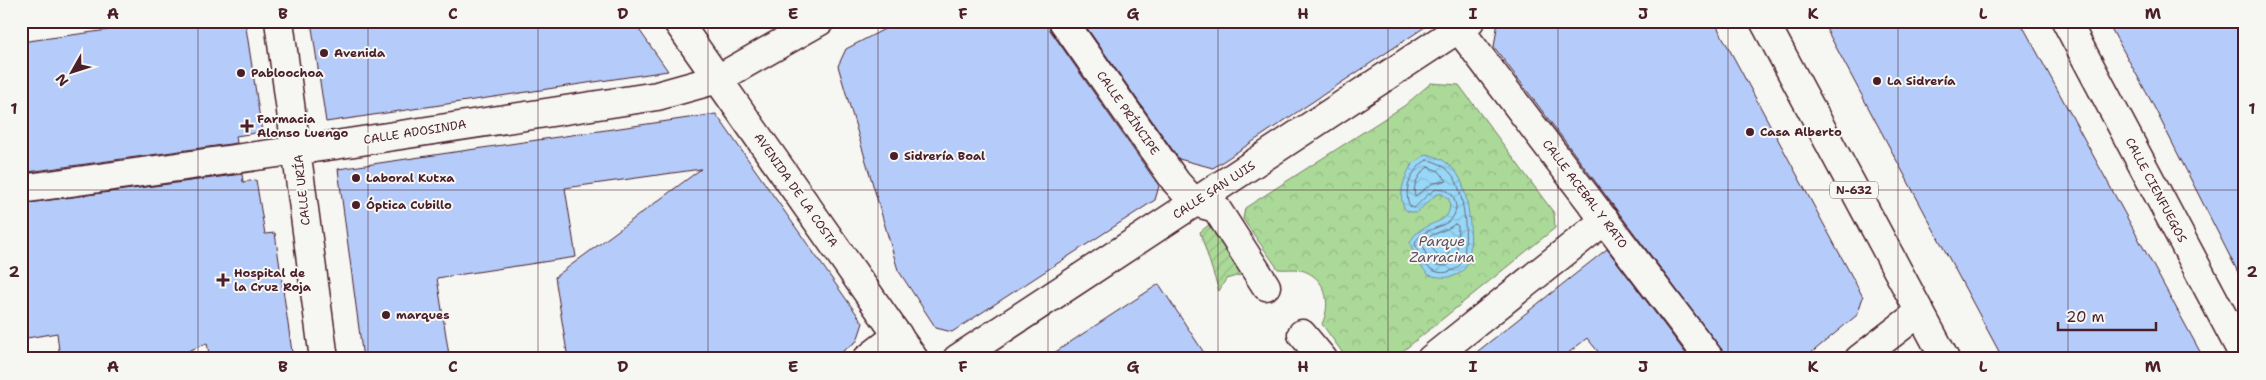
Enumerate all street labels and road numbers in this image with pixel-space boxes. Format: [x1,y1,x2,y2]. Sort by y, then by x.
street label: CALLE PRÍNCIPE [1093,68,1163,158]
street label: CALLE ADOSINDA [362,116,468,148]
street label: AVENIDA DE LA COSTA [750,130,842,250]
street label: CALLE CIENFUEGOS [2122,135,2191,245]
street label: CALLE ACEBAL Y RATO [1539,136,1631,252]
street label: CALLE URÍA [290,153,314,226]
street label: CALLE SAN LUIS [1170,157,1259,223]
road number: N-632 [1830,182,1878,198]

